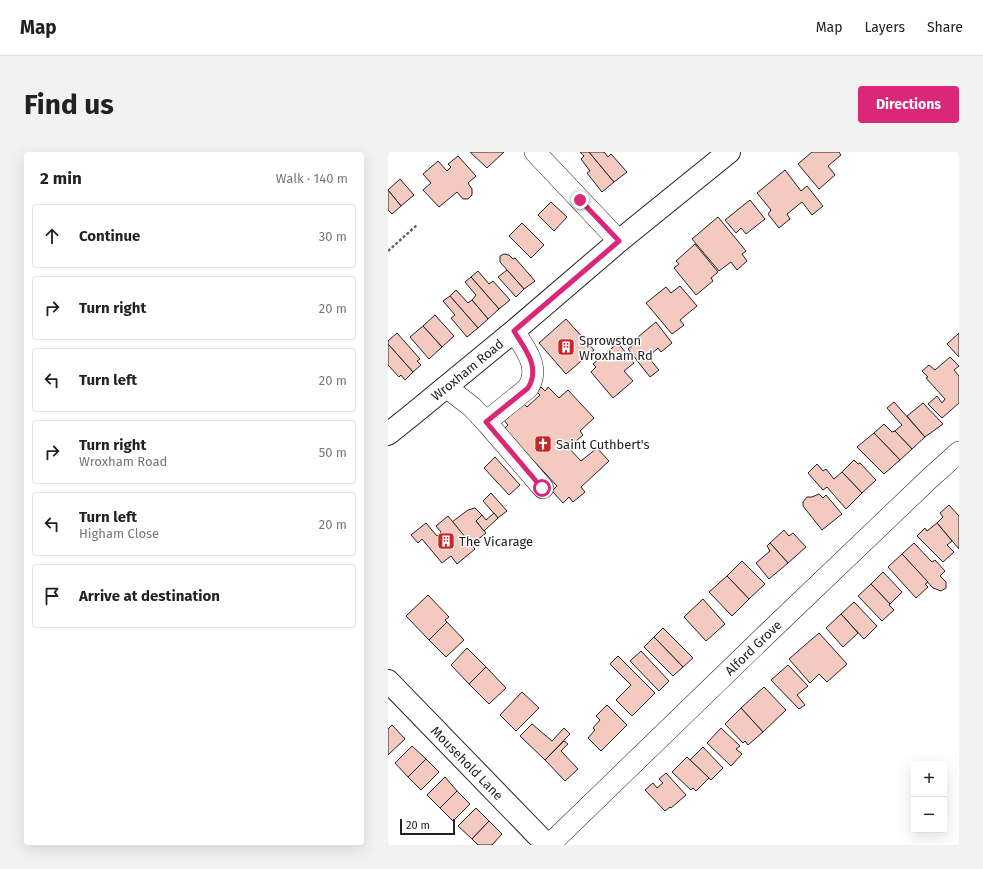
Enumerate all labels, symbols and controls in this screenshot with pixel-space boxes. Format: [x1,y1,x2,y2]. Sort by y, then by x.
text: Map [20,16,57,39]
text: Map [816,19,842,36]
text: Layers [864,19,905,36]
text: Share [927,19,963,36]
button: Directions [858,86,959,123]
text: Find us [24,88,114,121]
text: 2 min [40,168,82,189]
text: Walk · 140 m [276,171,348,186]
route end [571,191,589,209]
icon: ahead [41,225,63,247]
text: Continue [79,227,140,245]
text: 30 m [319,229,347,244]
icon: right [41,297,63,319]
text: Turn right [79,299,146,317]
text: 20 m [319,301,347,316]
place label: Sprowston Wroxham Rd [579,333,653,363]
street label: Wroxham Road [428,336,506,403]
building icon: Sprowston Wroxham Rd [556,337,576,357]
icon: left [41,369,63,391]
text: Turn left [79,371,137,389]
text: 20 m [319,373,347,388]
church icon: Saint Cuthbert's [533,434,553,454]
text: Turn right [79,436,146,454]
place label: Saint Cuthbert's [556,437,650,452]
icon: right [41,441,63,463]
text: 50 m [319,445,347,460]
text: Wroxham Road [79,454,167,469]
route start [533,479,551,497]
text: Turn left [79,508,137,526]
icon: left [41,513,63,535]
text: 20 m [319,517,347,532]
text: Higham Close [79,526,159,541]
building icon: The Vicarage [436,531,456,551]
place label: The Vicarage [459,534,533,549]
icon: arrive [41,585,63,607]
text: Arrive at destination [79,587,220,605]
street label: Alford Grove [722,617,784,678]
street label: Mousehold Lane [428,723,506,803]
map controls [911,761,947,833]
button: + [911,761,947,797]
button: − [911,797,947,833]
scale bar [400,817,455,836]
text: 20 m [406,819,430,832]

